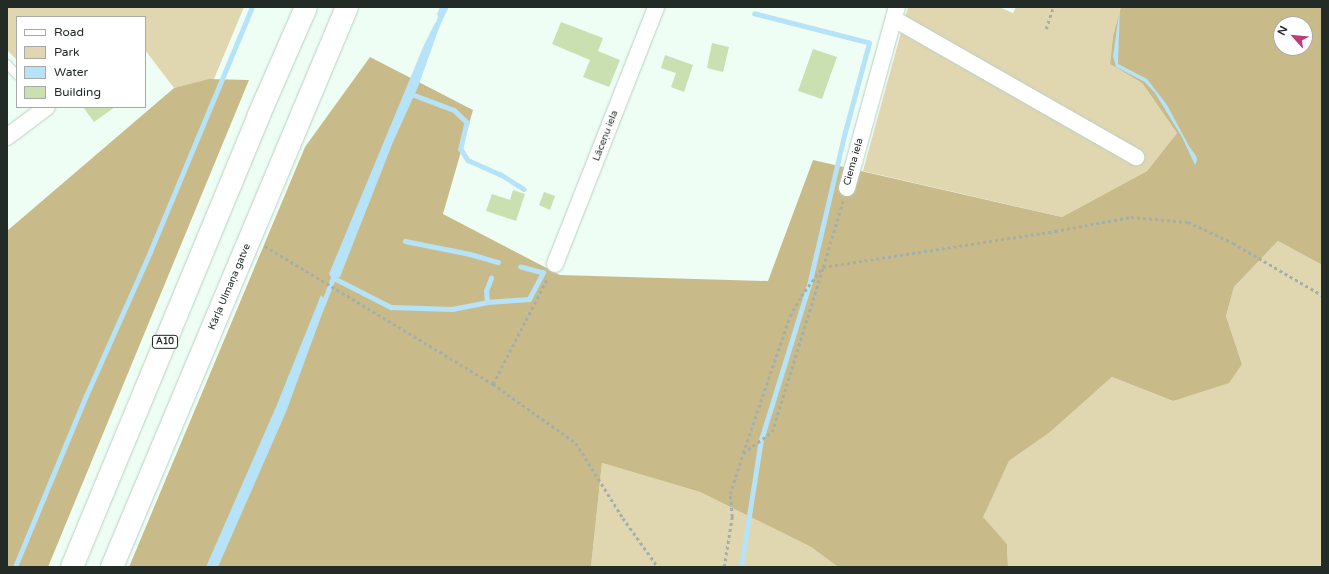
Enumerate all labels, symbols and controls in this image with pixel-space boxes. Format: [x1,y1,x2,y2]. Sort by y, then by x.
legend [16,16,146,108]
north arrow [1273,16,1313,56]
text: N [1275,24,1291,38]
text: Road [54,25,84,39]
text: Park [54,45,80,59]
text: Water [54,65,88,79]
text: Building [54,85,101,99]
street label: Lāceņu iela [591,109,621,163]
street label: Ciema iela [842,137,866,187]
street label: Kārļa Ulmaņa gatve [206,242,254,332]
road number: A10 [151,335,179,349]

